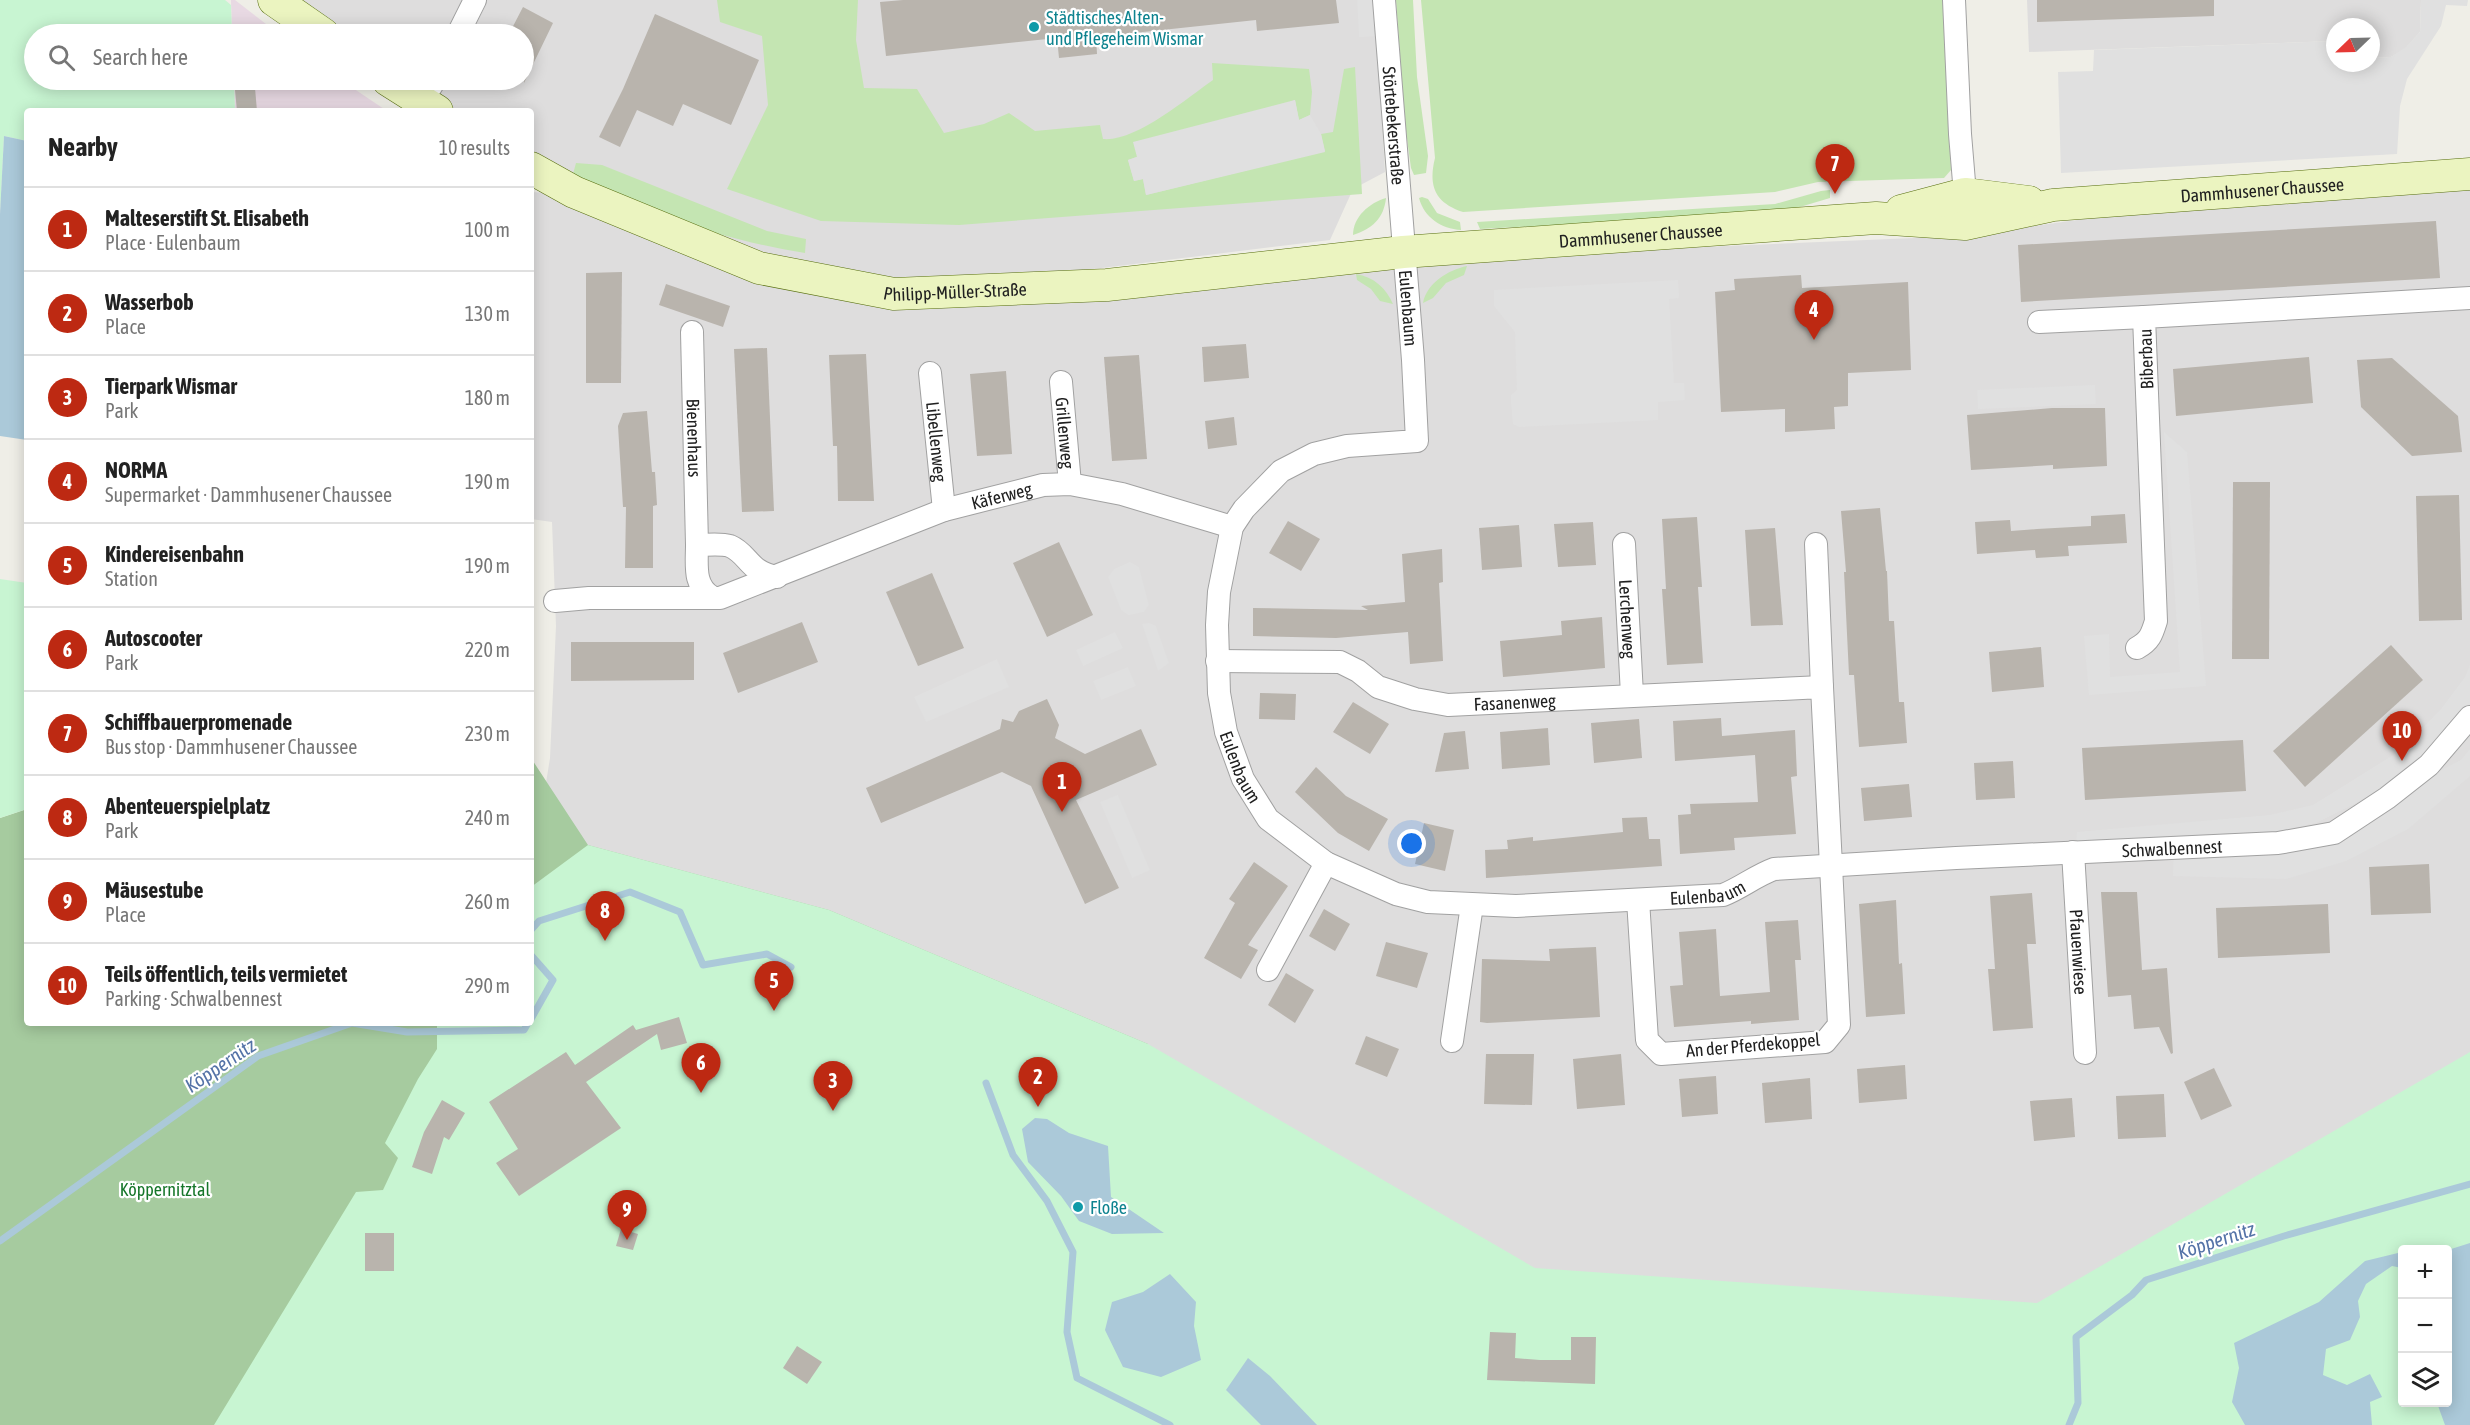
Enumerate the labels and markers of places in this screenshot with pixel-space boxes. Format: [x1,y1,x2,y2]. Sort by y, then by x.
place label: Städtisches Alten- und Pflegeheim Wismar [1046,7,1204,49]
marker: Städtisches Alten- und Pflegeheim Wismar [1027,20,1041,34]
pin: 7 [1816,144,1854,194]
pin: 4 [1794,290,1834,340]
pin: 10 [2382,712,2422,761]
pin: 1 [1042,762,1082,812]
pin: 8 [586,892,624,941]
pin: 5 [754,962,794,1011]
pin: 6 [682,1044,720,1093]
pin: 2 [1018,1058,1058,1107]
pin: 3 [814,1062,852,1111]
pin: 9 [608,1190,646,1240]
place label: Floße [1090,1197,1127,1218]
marker: Floße [1071,1200,1085,1214]

